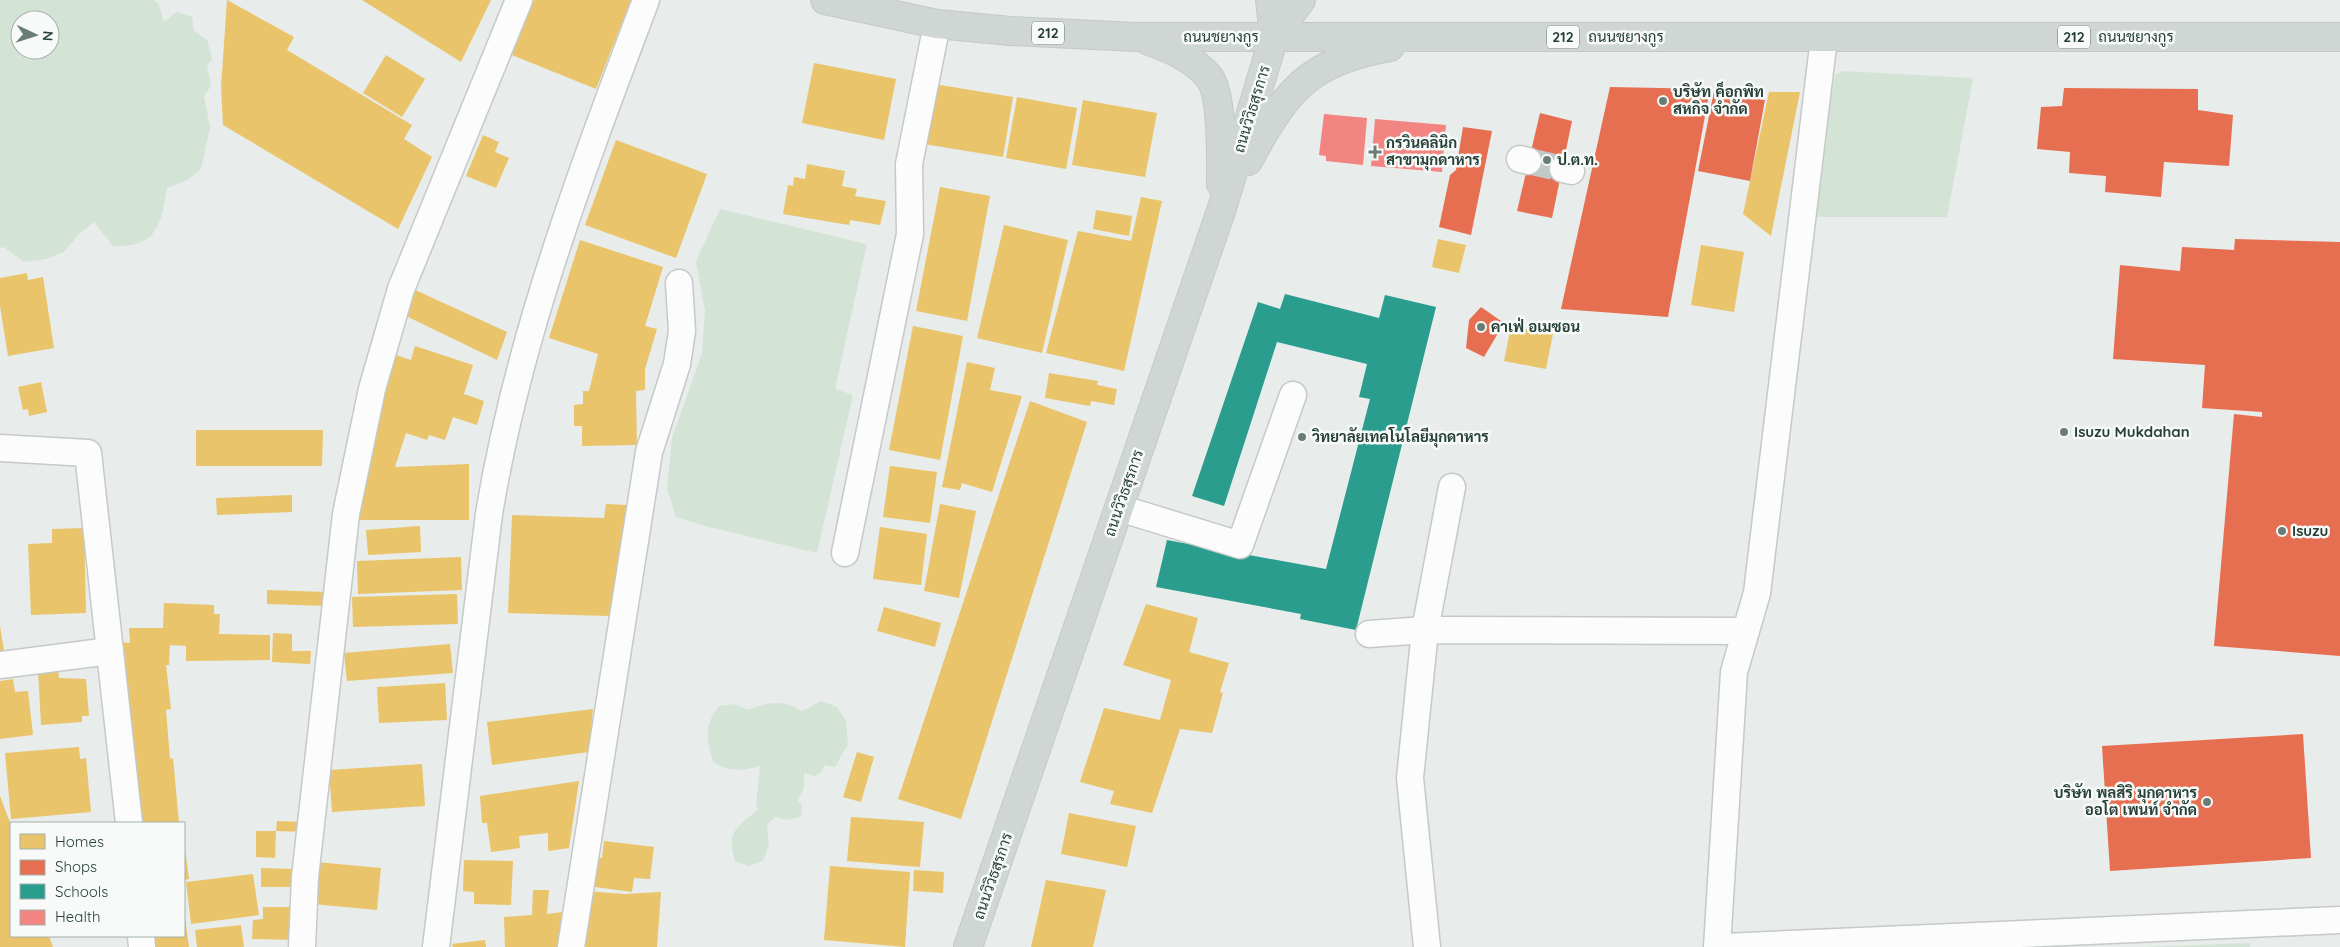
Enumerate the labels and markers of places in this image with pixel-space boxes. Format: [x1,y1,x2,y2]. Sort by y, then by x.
place label: บริษัท ค็อกพิท สหกิจ จำกัด [1673,81,1764,118]
marker: บริษัท ค็อกพิท สหกิจ จำกัด [1657,95,1669,107]
place label: กรวินคลินิก สาขามุกดาหาร [1386,133,1480,171]
marker: กรวินคลินิก สาขามุกดาหาร [1368,145,1382,159]
place label: ป.ต.ท. [1557,150,1598,169]
marker: ป.ต.ท. [1541,154,1553,166]
place label: คาเฟ่ อเมซอน [1491,317,1581,336]
marker: คาเฟ่ อเมซอน [1475,321,1487,333]
place label: Isuzu Mukdahan [2074,422,2190,441]
place label: วิทยาลัยเทคโนโลยีมุกดาหาร [1311,426,1489,448]
marker: Isuzu Mukdahan [2058,426,2070,438]
marker: วิทยาลัยเทคโนโลยีมุกดาหาร [1296,431,1308,443]
place label: Isuzu [2292,521,2328,540]
marker: Isuzu [2276,525,2288,537]
place label: บริษัท พลสิริ มุกดาหาร ออโต เพนท์ จำกัด [2054,783,2198,819]
marker: บริษัท พลสิริ มุกดาหาร ออโต เพนท์ จำกัด [2201,796,2213,808]

